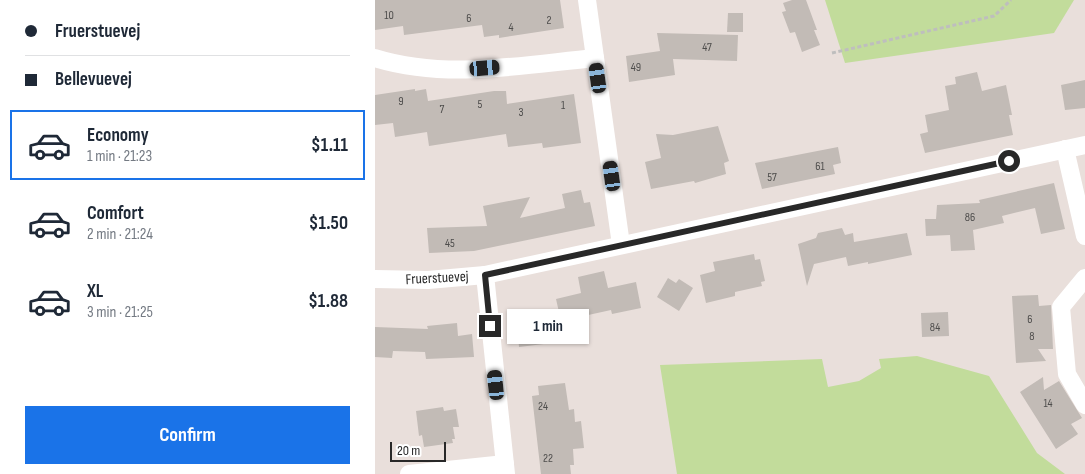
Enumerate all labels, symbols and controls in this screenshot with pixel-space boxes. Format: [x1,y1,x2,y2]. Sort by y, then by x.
house number: 10 [384,8,394,23]
house number: 6 [466,11,472,26]
house number: 2 [547,13,552,28]
text: Fruerstuevej [55,20,140,43]
house number: 4 [508,20,514,35]
house number: 47 [702,40,712,55]
car [469,59,500,77]
house number: 49 [631,60,641,75]
car [588,62,607,94]
text: Bellevuevej [55,68,132,91]
house number: 9 [398,94,404,109]
house number: 5 [478,97,483,112]
house number: 1 [561,98,566,113]
house number: 7 [440,102,445,117]
house number: 3 [518,105,524,120]
icon: car [27,123,72,168]
text: Economy [87,124,149,147]
text: $1.11 [311,134,348,157]
text: 1 min · 21:23 [87,147,152,166]
route start [998,150,1020,172]
house number: 61 [815,159,826,174]
car [602,160,621,192]
house number: 57 [767,170,777,185]
icon: car [27,201,72,246]
text: Comfort [87,202,144,225]
house number: 86 [965,210,975,225]
text: $1.50 [309,212,348,235]
text: 2 min · 21:24 [87,225,153,244]
house number: 45 [445,236,455,251]
street label: Fruerstuevej [405,267,469,289]
icon: car [27,279,72,324]
text: XL [87,280,103,303]
text: $1.88 [308,290,348,313]
text: 3 min · 21:25 [87,303,153,322]
callout: 1 min [507,308,590,344]
house number: 6 [1027,312,1033,327]
route end [479,315,501,337]
text: 1 min [533,317,563,336]
house number: 84 [930,320,940,335]
house number: 8 [1029,329,1035,344]
car [486,369,505,401]
house number: 14 [1043,396,1053,411]
house number: 24 [538,399,548,414]
button: Confirm [25,406,350,464]
scale bar [390,439,446,462]
text: 20 m [397,442,420,459]
house number: 22 [543,451,553,466]

